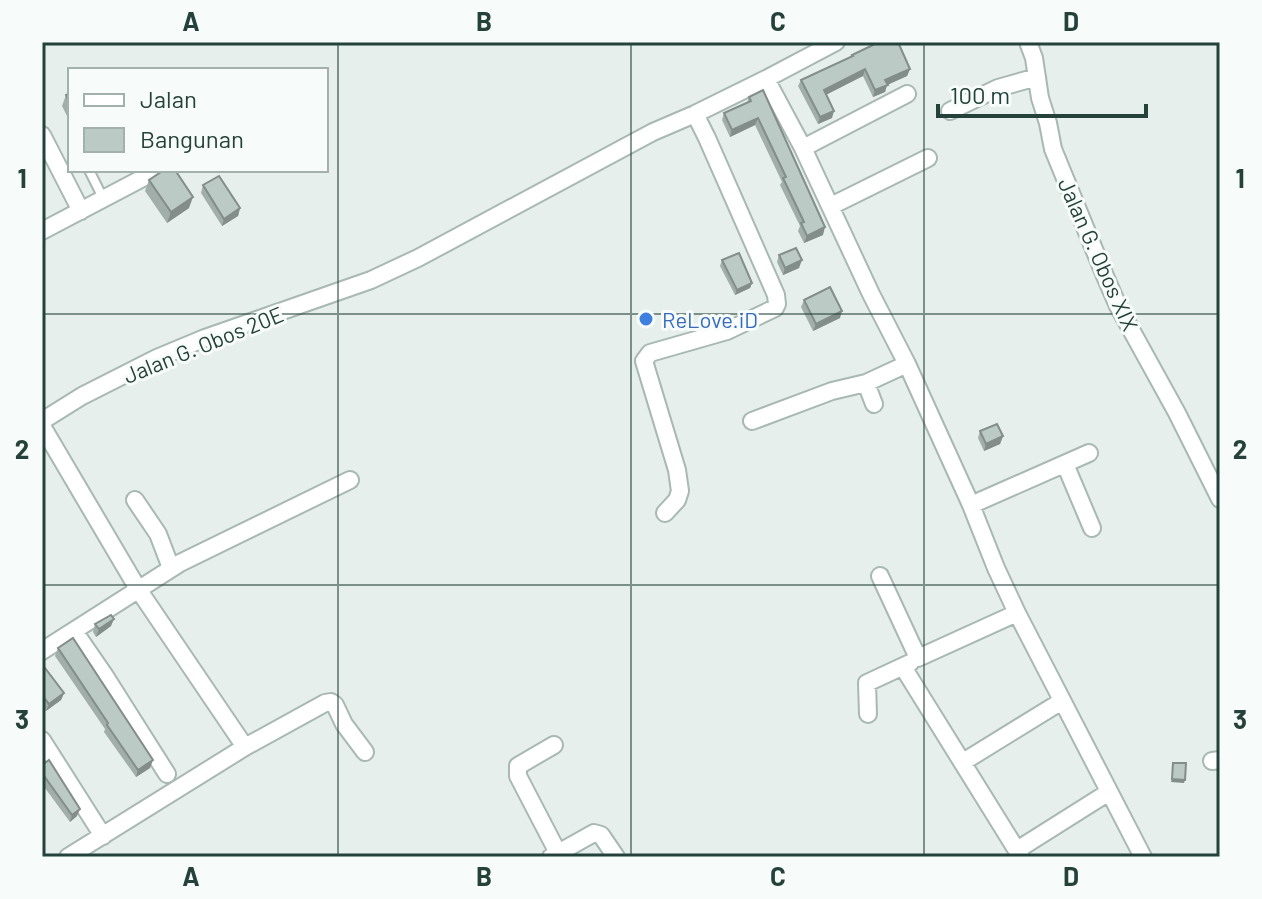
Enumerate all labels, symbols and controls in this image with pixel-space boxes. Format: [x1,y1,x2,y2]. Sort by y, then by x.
text: A [182,5,200,36]
text: B [476,5,492,36]
text: C [770,5,786,36]
text: D [1063,5,1079,36]
legend [68,68,328,172]
scale bar [938,68,1146,118]
text: 100 m [950,80,1010,109]
text: Jalan [140,84,197,113]
text: Bangunan [140,124,244,153]
text: 1 [17,162,27,193]
text: 1 [1235,162,1245,193]
street label: Jalan G. Obos XIX [1054,174,1144,334]
street label: Jalan G. Obos 20E [119,300,287,388]
place label: ReLove.iD [662,306,758,332]
marker: ReLove.iD [637,310,655,328]
text: 2 [15,433,29,464]
text: 2 [1233,433,1247,464]
text: 3 [15,703,29,734]
text: 3 [1233,703,1247,734]
text: A [182,860,200,891]
text: B [476,860,492,891]
text: C [770,860,786,891]
text: D [1063,860,1079,891]

